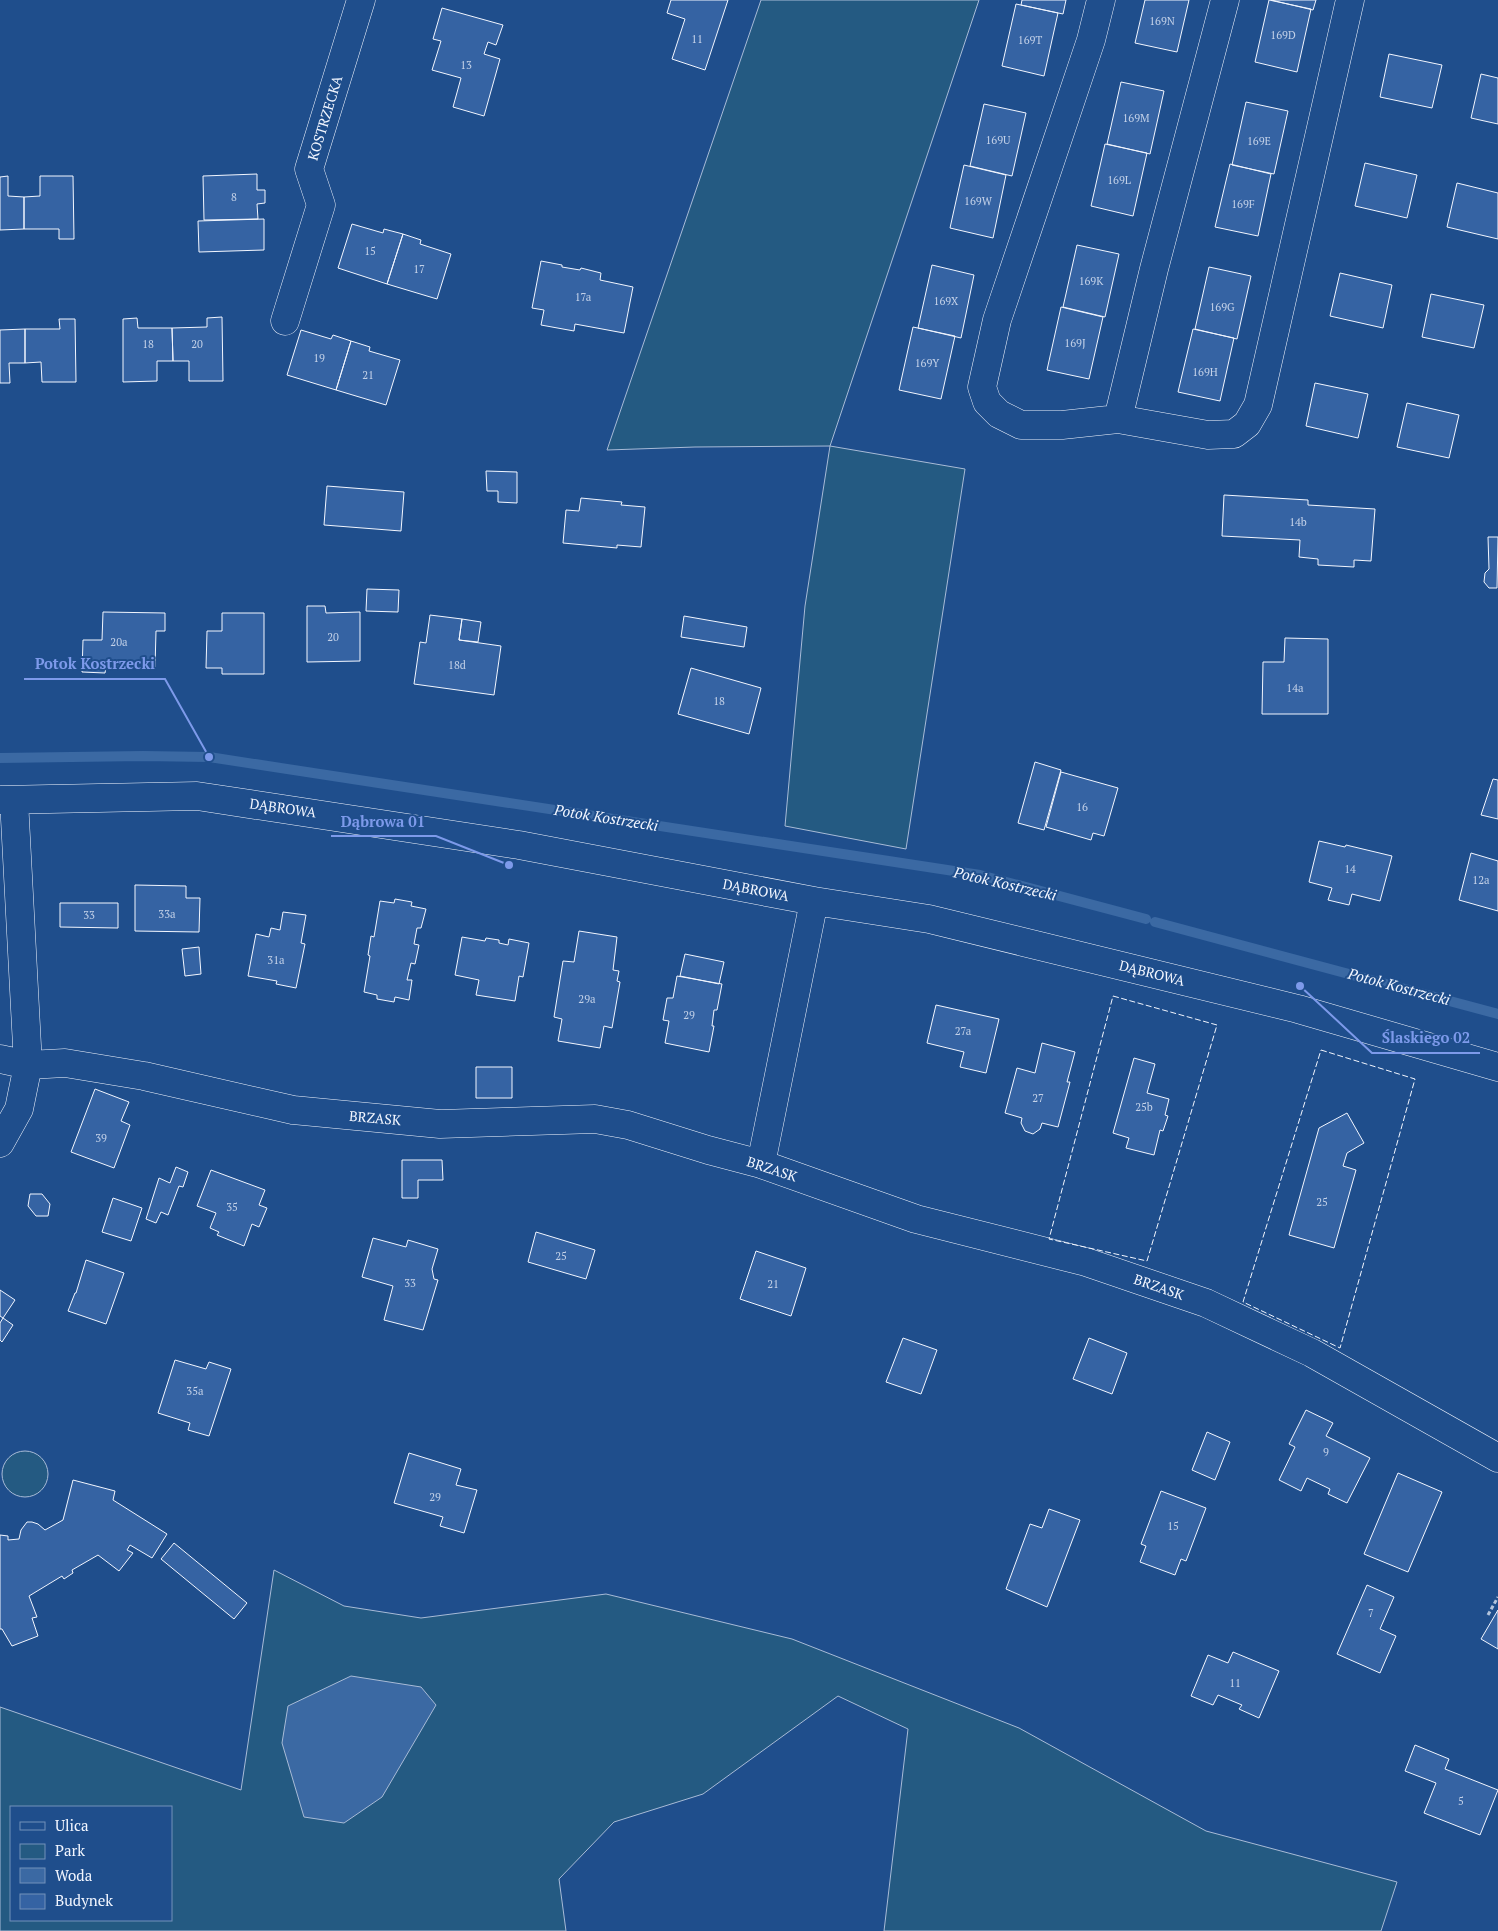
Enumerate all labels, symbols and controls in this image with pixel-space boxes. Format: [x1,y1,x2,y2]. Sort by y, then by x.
house number: 169N [1149,14,1175,28]
house number: 169D [1270,28,1296,42]
house number: 11 [691,32,703,46]
house number: 169T [1018,33,1042,47]
house number: 13 [460,58,472,72]
street label: KOSTRZECKA [303,73,347,163]
house number: 169M [1122,111,1150,125]
house number: 169U [986,133,1011,147]
house number: 169E [1247,134,1271,148]
house number: 169L [1107,173,1131,187]
house number: 8 [231,190,237,204]
house number: 169W [964,194,993,208]
house number: 169F [1231,197,1255,211]
house number: 15 [364,244,376,258]
house number: 17 [413,262,425,276]
house number: 169K [1079,274,1104,288]
house number: 17a [575,290,592,304]
house number: 169X [934,294,959,308]
house number: 169G [1209,300,1235,314]
house number: 169J [1064,336,1086,350]
house number: 18 [142,337,154,351]
house number: 20 [191,337,203,351]
house number: 19 [313,351,325,365]
house number: 169Y [915,356,940,370]
house number: 169H [1192,365,1218,379]
house number: 21 [362,368,374,382]
house number: 14b [1289,515,1307,529]
house number: 20 [327,630,339,644]
house number: 20a [110,635,128,649]
callout: Potok Kostrzecki [24,649,165,679]
text: Potok Kostrzecki [35,653,155,673]
house number: 18d [448,658,466,672]
house number: 14a [1286,681,1304,695]
house number: 18 [713,694,725,708]
street label: DĄBROWA [249,793,318,822]
water label: Potok Kostrzecki [552,799,660,835]
house number: 16 [1076,800,1088,814]
callout: Dąbrowa 01 [331,806,436,836]
text: Dąbrowa 01 [341,811,425,831]
water label: Potok Kostrzecki [951,861,1059,905]
house number: 14 [1344,862,1356,876]
house number: 12a [1472,873,1490,887]
street label: DĄBROWA [721,874,791,905]
house number: 33a [158,907,176,921]
house number: 33 [83,908,95,922]
house number: 31a [267,953,285,967]
street label: DĄBROWA [1117,955,1187,990]
water label: Potok Kostrzecki [1345,963,1453,1009]
house number: 29a [578,992,596,1006]
house number: 29 [683,1008,695,1022]
callout: Ślaskiego 02 [1372,1023,1480,1053]
house number: 27a [955,1024,972,1038]
text: Ślaskiego 02 [1382,1027,1470,1047]
house number: 27 [1032,1091,1044,1105]
house number: 25b [1135,1100,1153,1114]
street label: BRZASK [348,1106,403,1129]
house number: 39 [95,1131,107,1145]
street label: BRZASK [745,1151,801,1186]
house number: 25 [1316,1195,1328,1209]
house number: 35 [226,1200,238,1214]
house number: 25 [555,1249,567,1263]
street label: BRZASK [1132,1269,1188,1304]
house number: 33 [404,1276,416,1290]
house number: 21 [767,1277,779,1291]
house number: 35a [186,1384,204,1398]
house number: 9 [1323,1445,1329,1459]
house number: 29 [429,1490,441,1504]
house number: 15 [1167,1519,1179,1533]
house number: 7 [1368,1606,1374,1620]
house number: 11 [1229,1676,1241,1690]
house number: 5 [1458,1794,1464,1808]
legend [10,1806,172,1921]
text: Ulica [55,1815,89,1835]
text: Park [55,1840,85,1860]
text: Woda [55,1865,93,1885]
text: Budynek [55,1890,113,1910]

